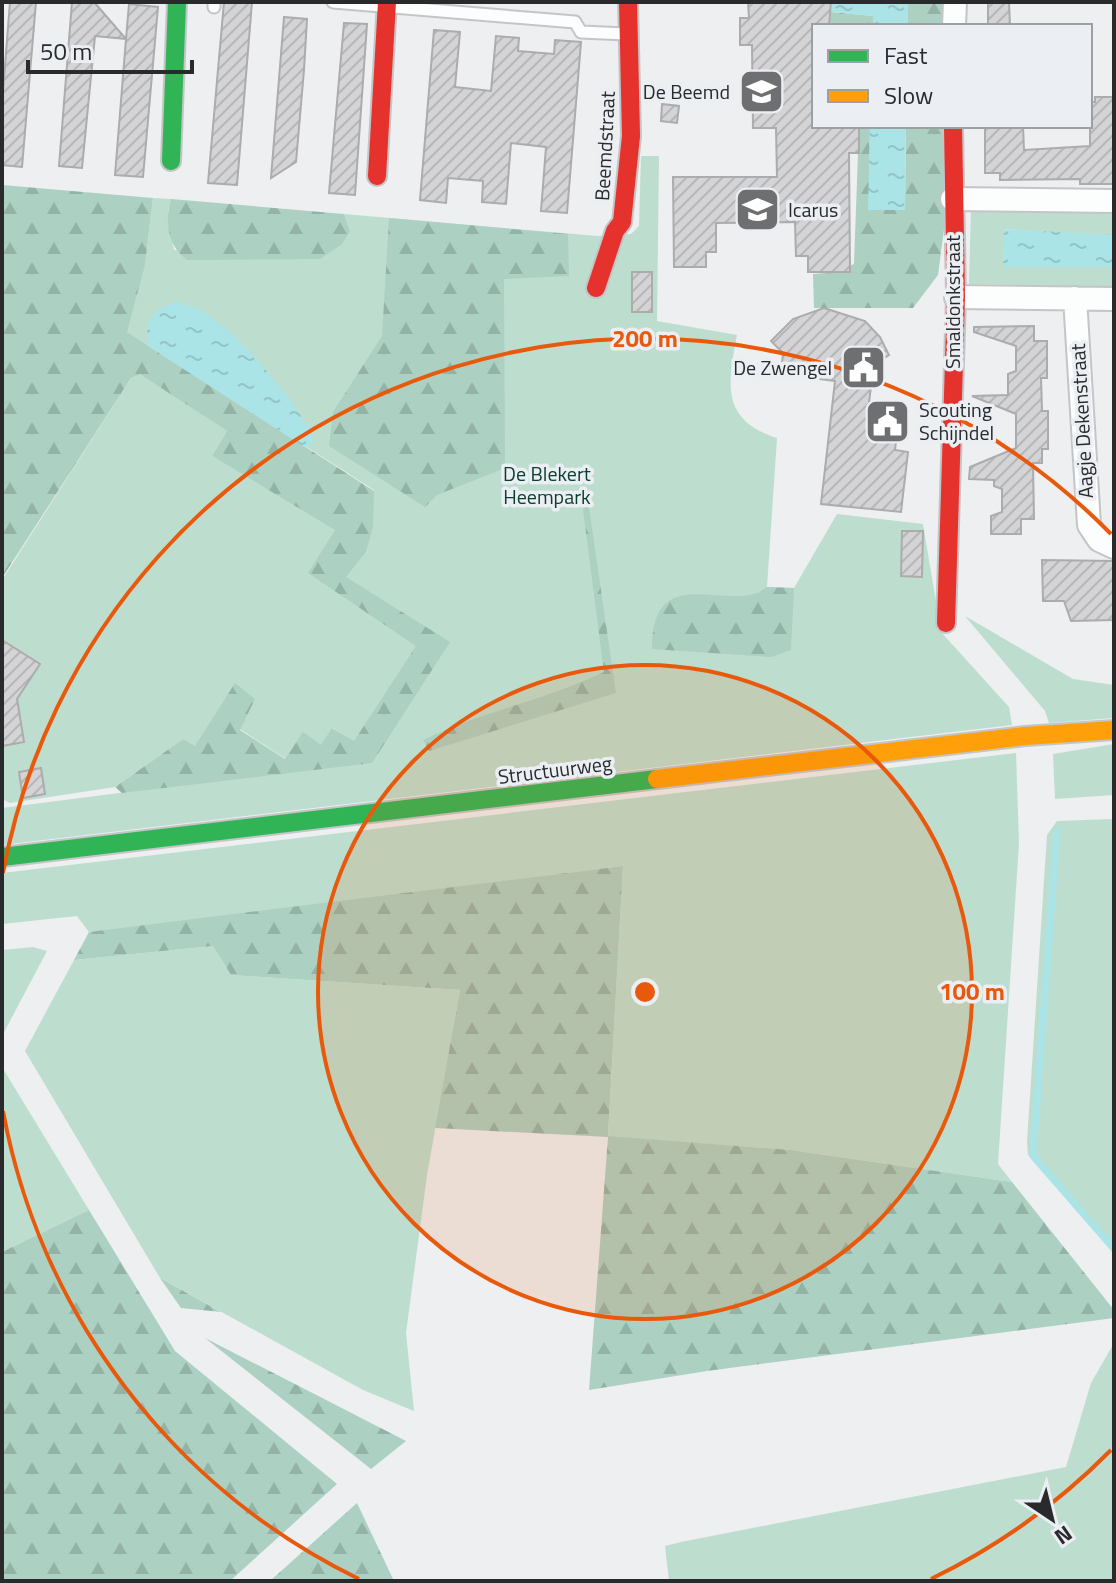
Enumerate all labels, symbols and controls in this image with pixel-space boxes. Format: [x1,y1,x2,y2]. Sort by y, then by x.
scale bar [28,24,192,74]
legend [812,24,1092,128]
text: 50 m [40,33,92,69]
text: Fast [884,37,928,73]
school or university icon: De Beemd [737,68,785,116]
place label: De Beemd [643,76,730,107]
text: Slow [884,77,933,113]
street label: Beemdstraat [586,90,623,202]
school or university icon: Icarus [733,186,781,234]
place label: Icarus [788,194,838,225]
street label: Smaldonkstraat [937,235,968,369]
text: 200 m [612,320,678,356]
street label: Aagje Dekenstraat [1062,343,1101,499]
public building icon: De Zwengel [839,344,887,392]
place label: De Zwengel [733,352,832,383]
place label: Scouting Schijndel [919,394,994,448]
public building icon: Scouting Schijndel [864,398,912,446]
park label: De Blekert Heempark [503,458,591,512]
street label: Structuurweg [496,747,614,792]
text: 100 m [939,973,1005,1009]
centre of rings [631,978,659,1006]
north arrow [1012,1479,1092,1559]
text: N [1047,1517,1079,1554]

